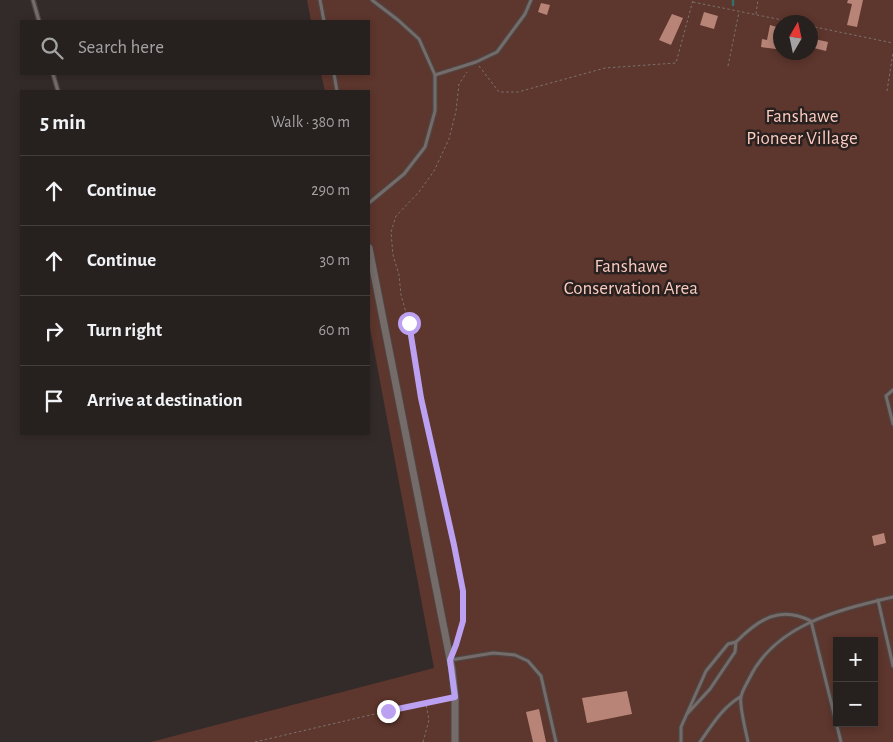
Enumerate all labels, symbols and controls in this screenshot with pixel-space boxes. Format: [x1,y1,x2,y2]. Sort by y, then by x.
north arrow [773,15,818,60]
search box [20,20,370,75]
icon: search [38,34,66,62]
text: Search here [78,38,164,57]
park label: Fanshawe Pioneer Village [746,107,858,148]
text: 5 min [40,112,86,133]
text: Walk · 380 m [271,114,350,130]
icon: ahead [40,177,68,205]
text: Continue [87,181,156,200]
text: 290 m [311,182,350,198]
icon: ahead [40,247,68,275]
text: Continue [87,251,156,270]
text: 30 m [320,252,350,268]
park label: Fanshawe Conservation Area [564,257,698,298]
route start [398,312,421,335]
icon: right [40,317,68,345]
text: Turn right [87,321,162,340]
text: 60 m [319,322,350,338]
icon: arrive [40,387,68,415]
text: Arrive at destination [87,391,243,410]
map controls [833,637,878,727]
button: + [833,637,878,682]
button: − [833,682,878,727]
route end [377,700,400,723]

